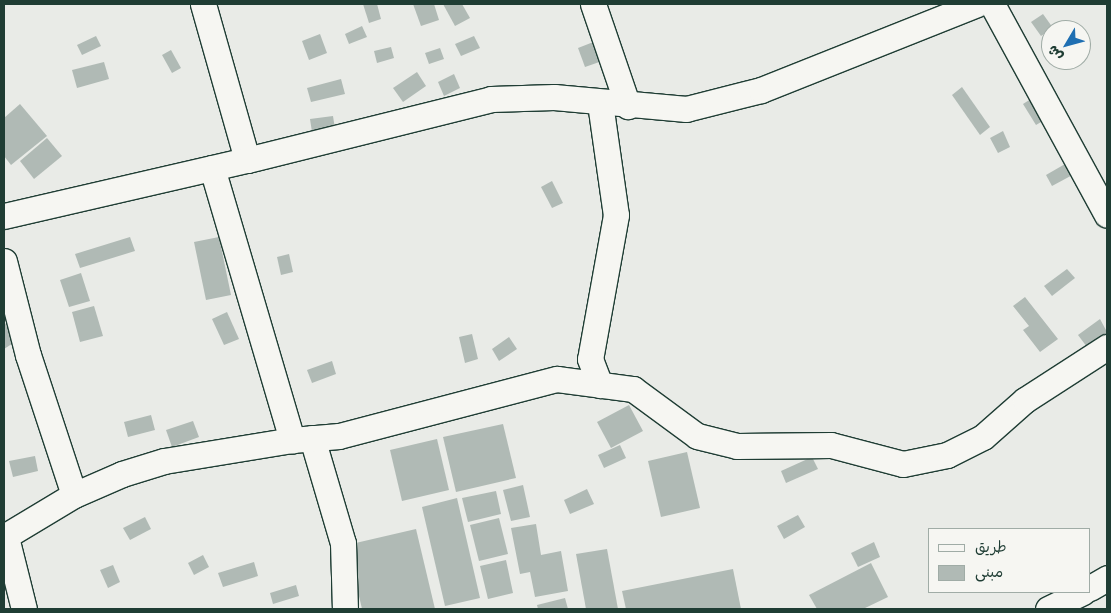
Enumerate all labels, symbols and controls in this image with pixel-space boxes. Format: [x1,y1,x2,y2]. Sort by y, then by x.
north arrow [1041,20,1091,70]
text: ش [1042,42,1067,66]
legend [928,528,1091,593]
text: طريق [975,536,1007,556]
text: مبنى [975,561,1003,581]

